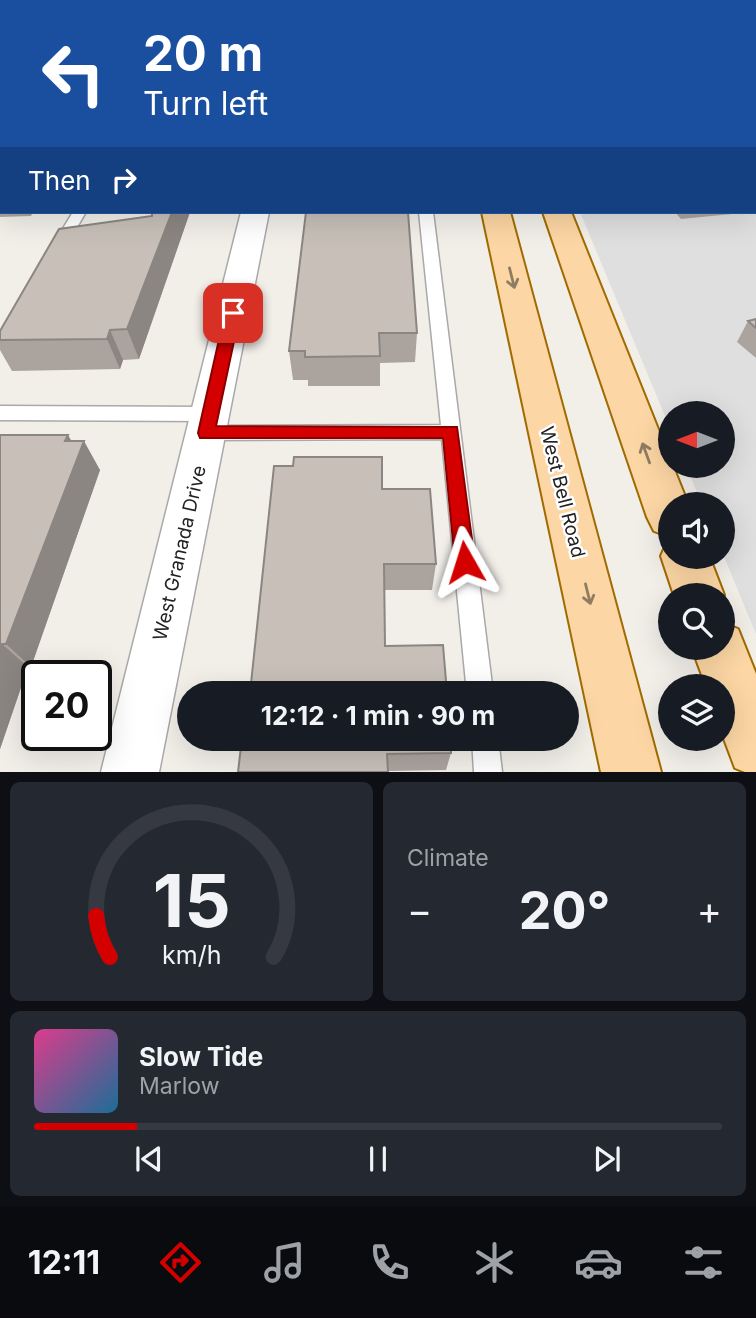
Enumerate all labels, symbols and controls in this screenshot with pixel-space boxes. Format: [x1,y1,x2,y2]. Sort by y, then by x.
text: 20 m [143,24,263,83]
icon: left [28,28,119,119]
text: Turn left [143,84,268,123]
icon: right [105,161,143,199]
text: Then [28,165,91,196]
one-way arrow [506,266,519,289]
pin [203,283,263,343]
icon: arrive [214,294,252,332]
north arrow [658,401,735,478]
map controls [658,401,735,751]
street label: West Bell Road [535,424,590,560]
one-way arrow [639,442,652,464]
street label: West Granada Drive [148,463,211,643]
button: sound [658,492,735,569]
position arrow [428,525,502,599]
one-way arrow [582,583,595,605]
button: search [658,583,735,660]
speed limit sign: 20 [21,660,112,751]
button: layers [658,674,735,751]
text: 12:12 · 1 min · 90 m [261,700,495,731]
text: Climate [407,844,489,872]
text: 15 [153,857,230,946]
text: 20° [519,879,610,942]
text: − [407,887,432,933]
text: + [697,887,722,933]
text: km/h [162,940,221,970]
text: Slow Tide [139,1041,263,1072]
text: Marlow [139,1072,219,1100]
icon: previous [130,1140,168,1178]
icon: pause [359,1140,397,1178]
icon: next [588,1140,626,1178]
icon: directions [156,1238,205,1287]
icon: music [260,1238,309,1287]
icon: phone [365,1238,414,1287]
icon: climate [470,1238,519,1287]
icon: car [574,1238,623,1287]
icon: filters [679,1238,728,1287]
text: 12:11 [28,1243,100,1282]

